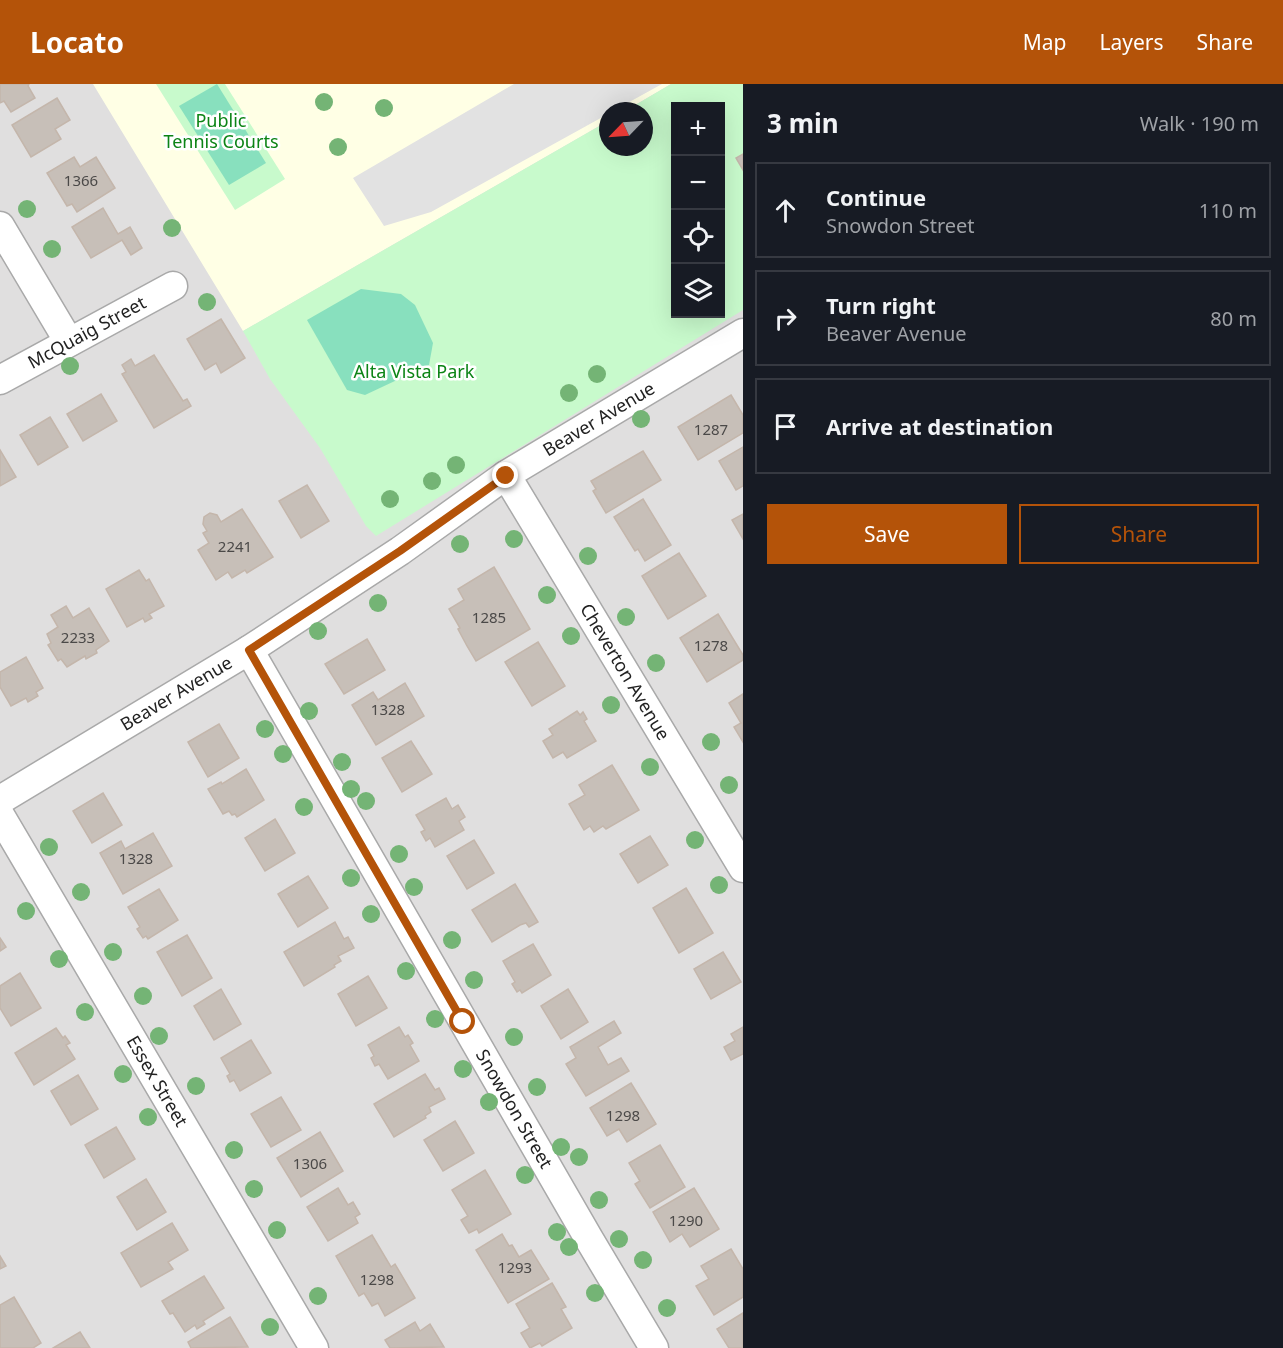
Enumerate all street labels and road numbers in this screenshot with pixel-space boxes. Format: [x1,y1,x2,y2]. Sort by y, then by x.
street label: McQuaig Street [23,290,150,374]
street label: Beaver Avenue [538,376,659,461]
street label: Cheverton Avenue [575,599,676,744]
street label: Beaver Avenue [116,650,236,736]
street label: Essex Street [122,1031,194,1131]
street label: Snowdon Street [471,1045,559,1173]

